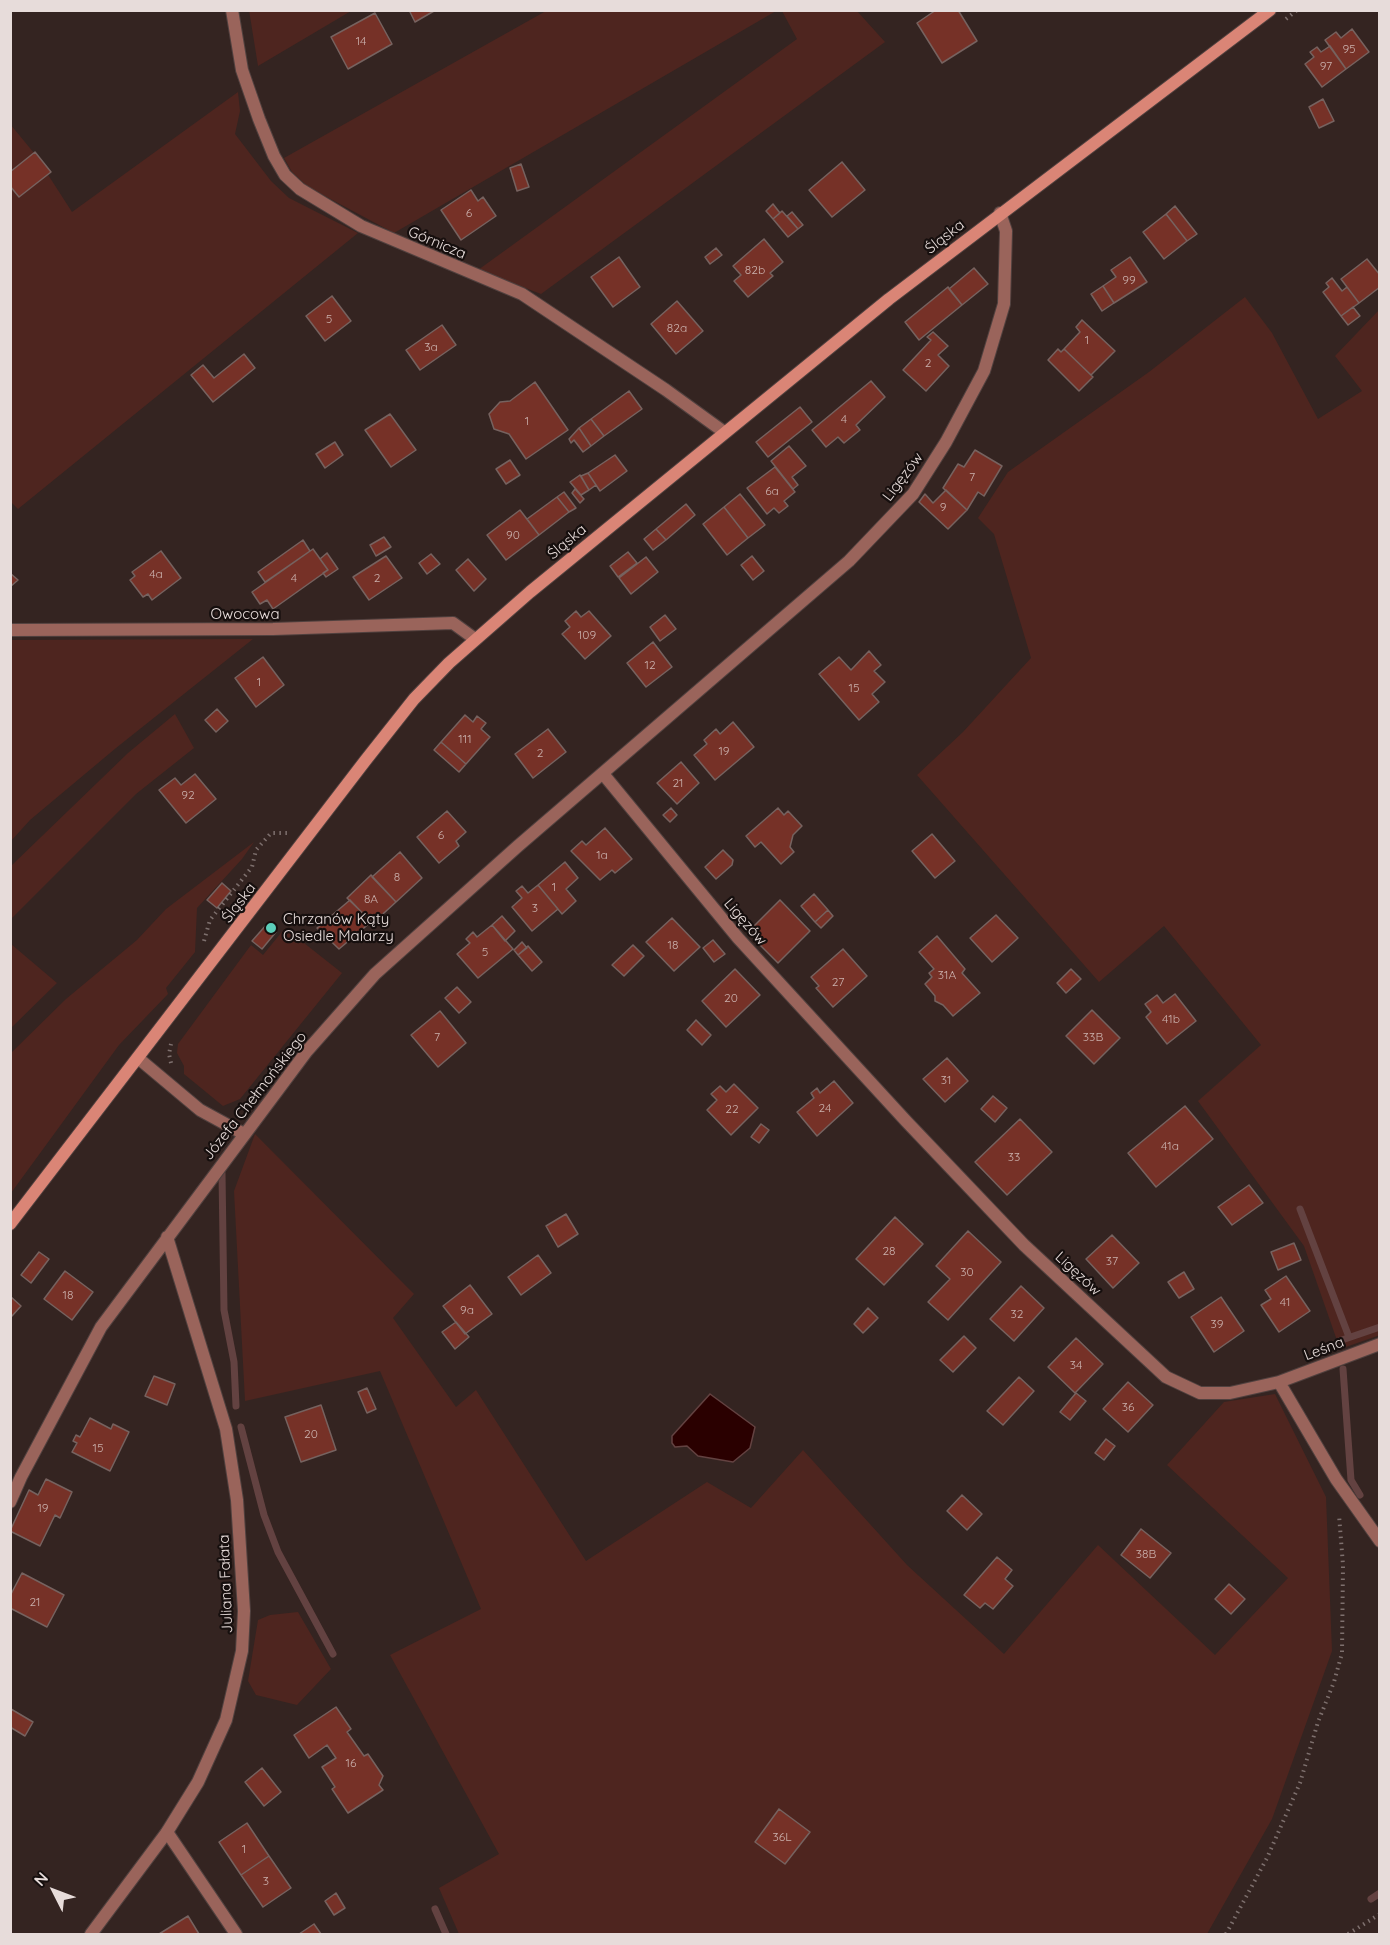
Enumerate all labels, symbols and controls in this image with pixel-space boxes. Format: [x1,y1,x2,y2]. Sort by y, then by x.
house number: 14 [356,34,366,48]
house number: 95 [1342,42,1356,56]
house number: 97 [1320,59,1332,73]
house number: 6 [466,206,472,220]
street label: Śląska [922,216,968,258]
street label: Górnicza [405,223,469,263]
house number: 82b [745,263,765,277]
house number: 99 [1122,273,1136,287]
house number: 5 [326,312,332,326]
house number: 82a [667,321,687,335]
house number: 1 [1085,333,1089,347]
house number: 3a [424,340,438,354]
house number: 2 [925,356,931,370]
house number: 4 [841,412,847,426]
house number: 1 [525,414,529,428]
street label: Ligęzów [879,449,927,505]
house number: 7 [969,470,975,484]
house number: 6a [765,484,779,498]
house number: 9 [940,500,946,514]
street label: Śląska [544,521,590,563]
house number: 90 [506,528,520,542]
house number: 4a [149,567,163,581]
house number: 4 [291,571,297,585]
house number: 2 [374,571,380,585]
street label: Owocowa [210,605,280,623]
house number: 109 [578,628,596,642]
house number: 12 [644,658,656,672]
house number: 1 [257,675,261,689]
house number: 15 [849,681,859,695]
house number: 111 [458,732,472,746]
house number: 19 [718,744,730,758]
house number: 2 [537,746,543,760]
house number: 21 [672,776,684,790]
house number: 92 [181,788,195,802]
house number: 6 [438,828,444,842]
house number: 1a [596,848,608,862]
house number: 8 [394,870,400,884]
street label: Śląska [218,880,260,926]
house number: 1 [552,880,556,894]
house number: 8A [364,892,378,906]
street label: Ligęzów [720,895,770,949]
house number: 3 [532,901,538,915]
place label: Chrzanów Kąty Osiedle Malarzy [283,910,394,945]
marker: Chrzanów Kąty Osiedle Malarzy [264,921,278,935]
house number: 18 [668,938,678,952]
house number: 5 [482,945,488,959]
house number: 31A [938,968,956,982]
house number: 27 [832,975,844,989]
house number: 20 [724,991,738,1005]
house number: 41b [1162,1012,1180,1026]
street label: Józefa Chełmońskiego [199,1028,311,1164]
house number: 7 [434,1030,440,1044]
house number: 33B [1083,1030,1103,1044]
house number: 31 [941,1073,951,1087]
house number: 24 [819,1101,831,1115]
house number: 22 [725,1102,739,1116]
house number: 41a [1161,1139,1179,1153]
house number: 33 [1008,1150,1020,1164]
house number: 28 [882,1244,896,1258]
street label: Ligęzów [1051,1248,1105,1300]
house number: 37 [1106,1254,1118,1268]
house number: 30 [960,1265,974,1279]
house number: 18 [63,1288,73,1302]
house number: 41 [1280,1295,1290,1309]
house number: 9a [460,1303,474,1317]
house number: 32 [1011,1307,1023,1321]
house number: 39 [1211,1317,1223,1331]
street label: Leśna [1302,1333,1346,1365]
house number: 34 [1070,1358,1082,1372]
house number: 36 [1122,1400,1134,1414]
house number: 20 [304,1427,318,1441]
house number: 15 [93,1441,103,1455]
house number: 19 [37,1501,49,1515]
street label: Juliana Fałata [215,1534,237,1634]
house number: 38B [1136,1547,1156,1561]
house number: 21 [29,1595,41,1609]
house number: 16 [346,1756,356,1770]
house number: 36L [772,1830,792,1844]
house number: 1 [242,1842,246,1856]
north arrow [24,1861,84,1921]
text: N [29,1868,52,1890]
house number: 3 [263,1874,269,1888]

